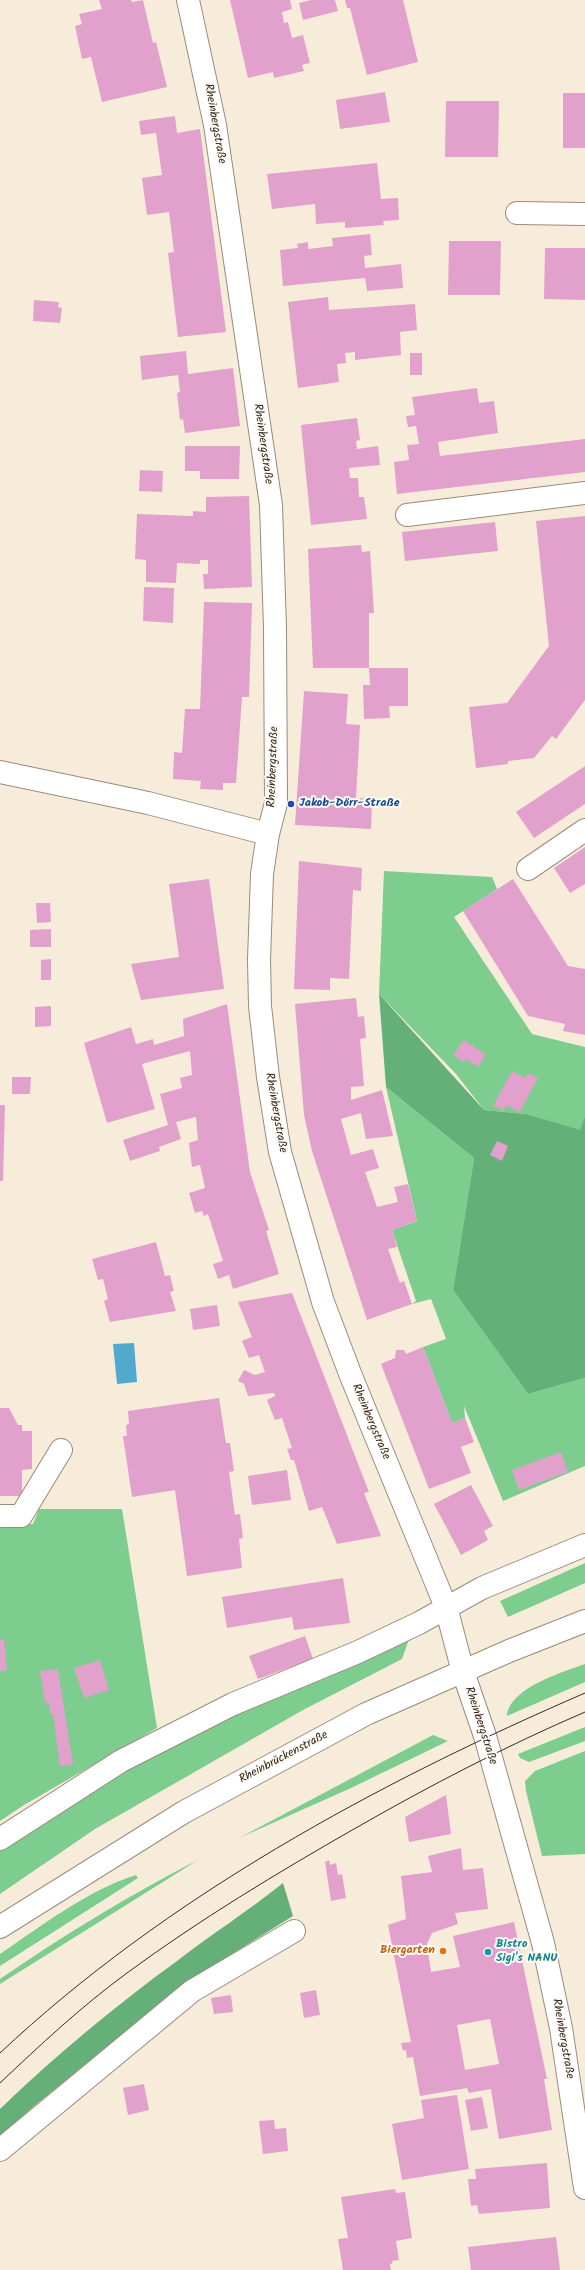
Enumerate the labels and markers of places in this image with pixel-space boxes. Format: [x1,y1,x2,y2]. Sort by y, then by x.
place label: Jakob-Dörr-Straße [299,797,400,811]
marker: Jakob-Dörr-Straße [286,799,296,809]
place label: Bistro Sigi's NANU [496,1938,557,1966]
place label: Biergarten [380,1944,435,1958]
marker: Biergarten [438,1946,448,1956]
marker: Bistro Sigi's NANU [483,1947,493,1957]

